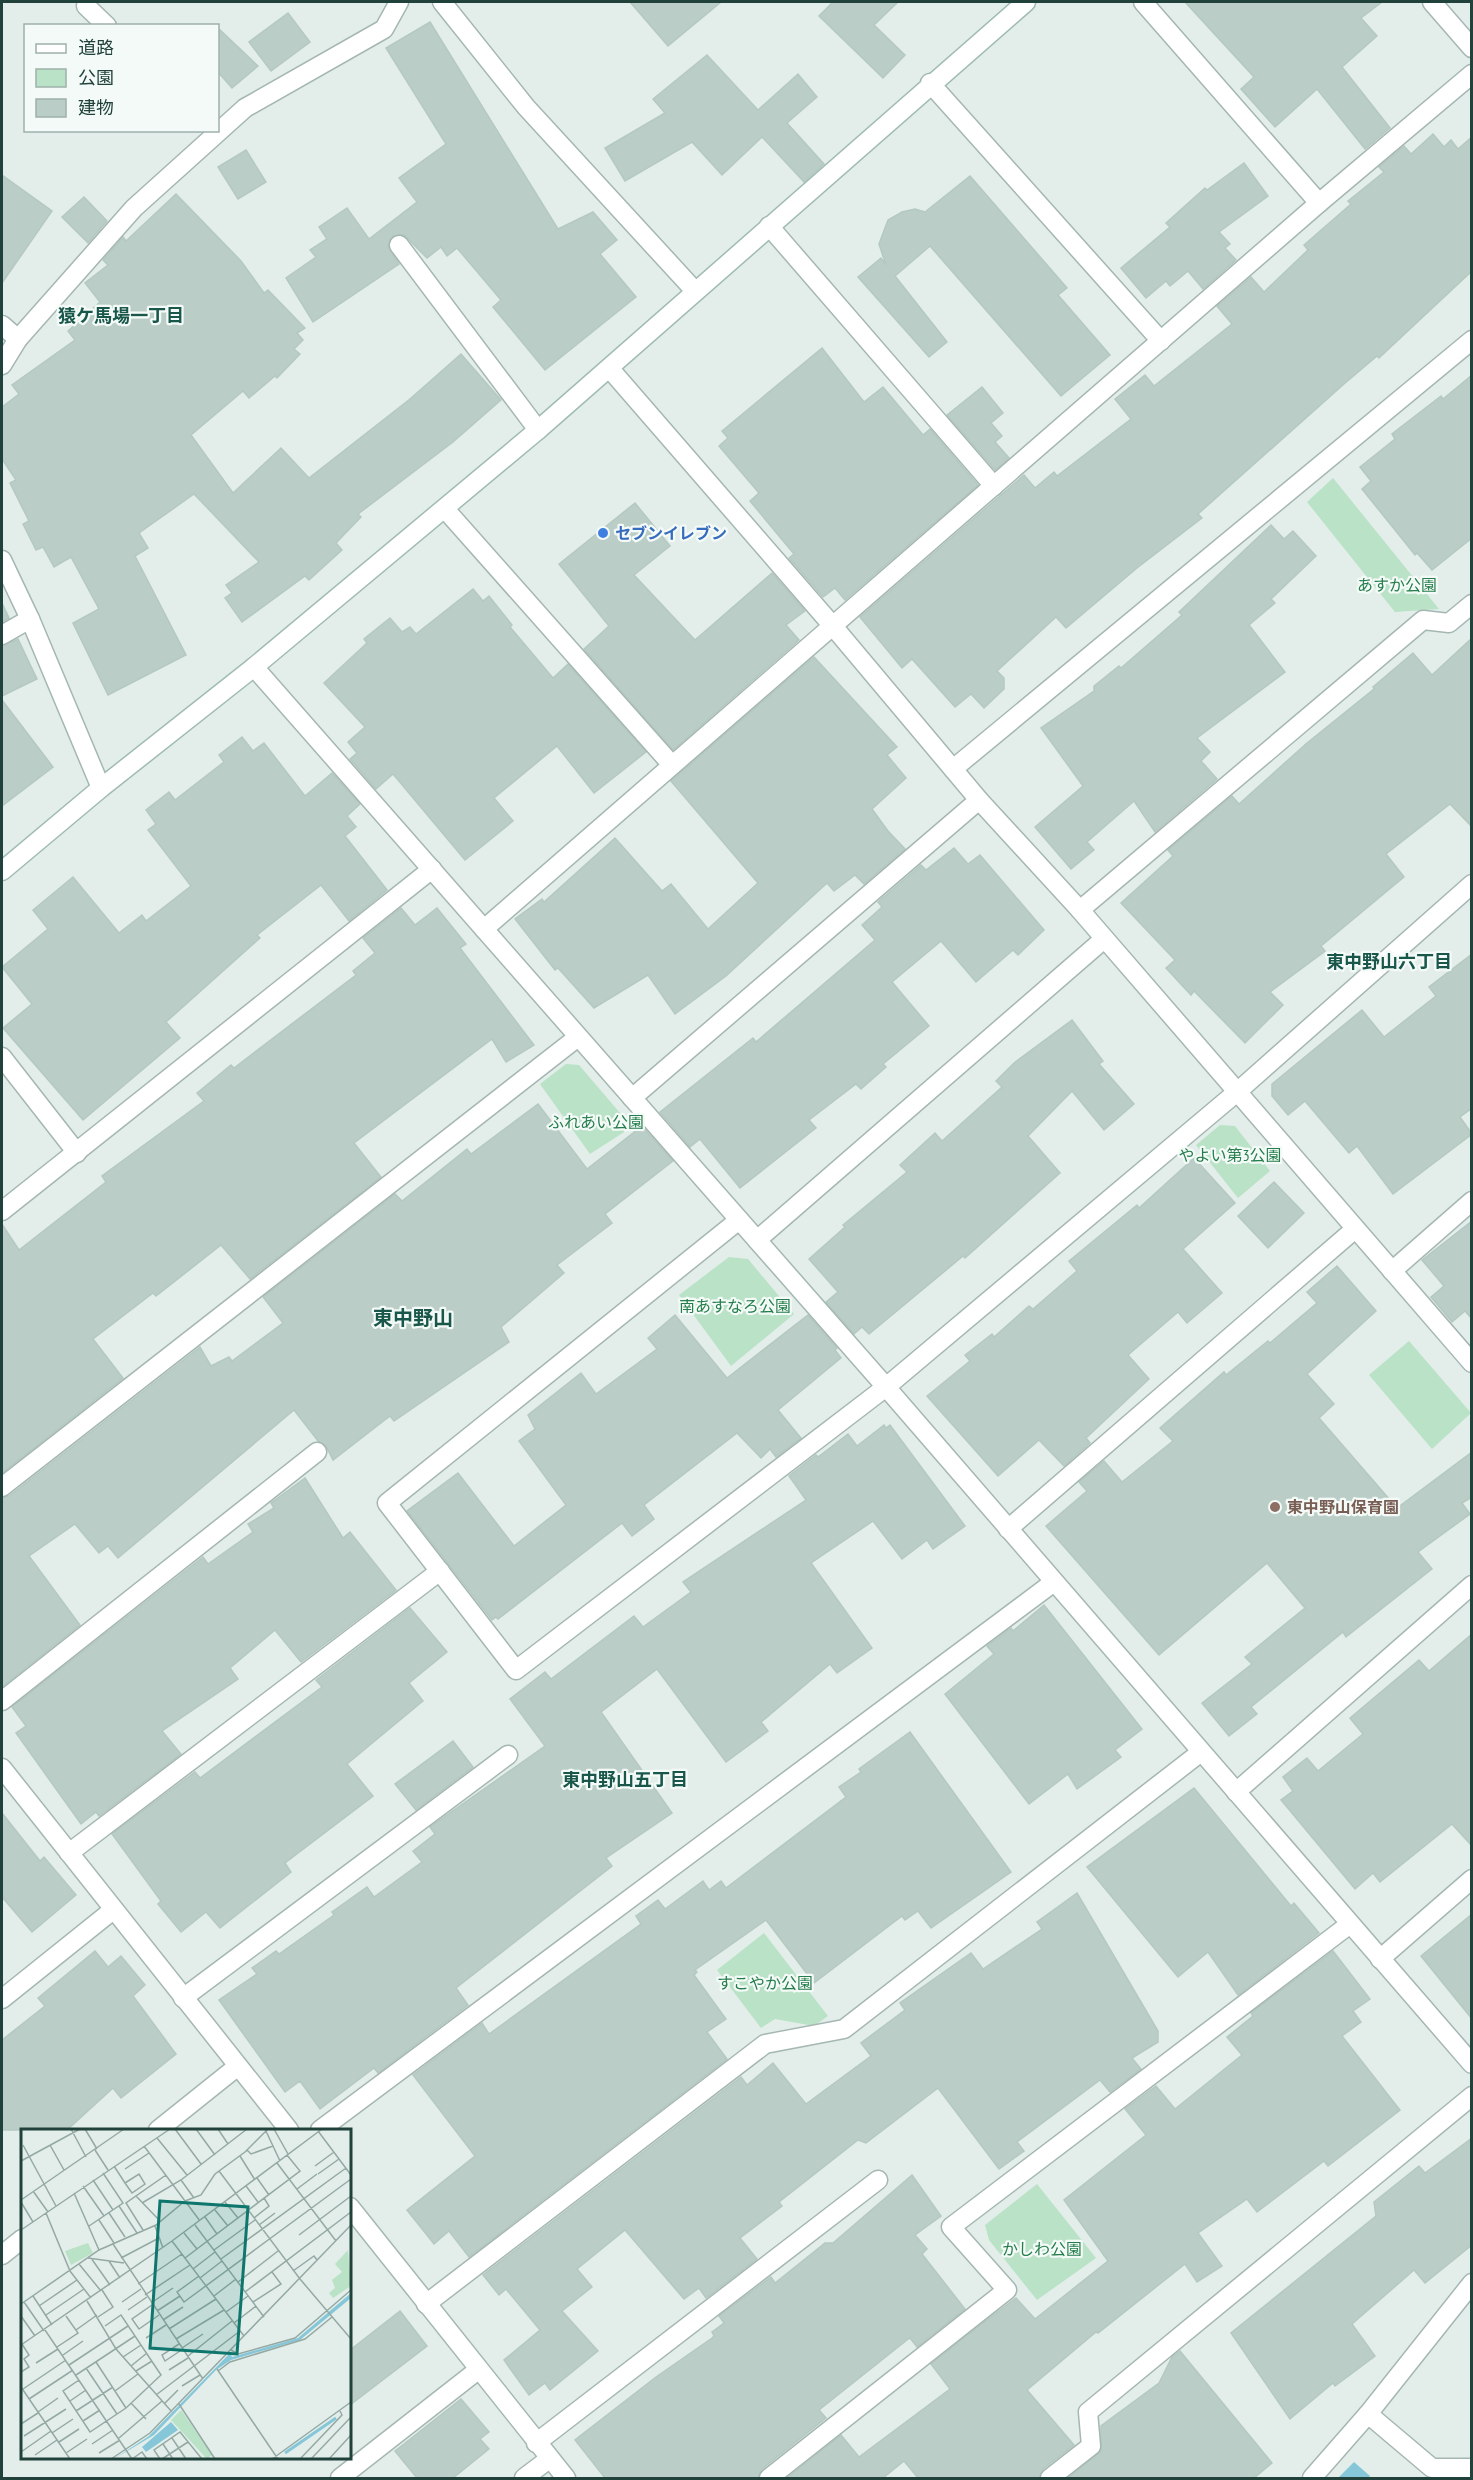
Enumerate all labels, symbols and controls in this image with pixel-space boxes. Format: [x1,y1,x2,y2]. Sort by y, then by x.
legend [24,24,219,132]
text: 道路 [78,36,114,59]
text: 公園 [78,66,114,89]
text: 建物 [78,96,114,119]
district label: 猿ケ馬場一丁目 [58,304,184,327]
place label: セブンイレブン [615,523,727,543]
marker: セブンイレブン [596,526,610,540]
park label: あすか公園 [1357,575,1437,595]
district label: 東中野山六丁目 [1326,950,1452,973]
park label: ふれあい公園 [548,1112,644,1132]
park label: やよい第3公園 [1178,1145,1282,1165]
park label: 南あすなろ公園 [679,1296,791,1316]
district label: 東中野山 [373,1305,453,1331]
place label: 東中野山保育園 [1287,1497,1399,1517]
marker: 東中野山保育園 [1268,1500,1282,1514]
district label: 東中野山五丁目 [562,1768,688,1791]
park label: すこやか公園 [717,1973,813,1993]
inset map [21,2129,351,2459]
park label: かしわ公園 [1002,2239,1082,2259]

